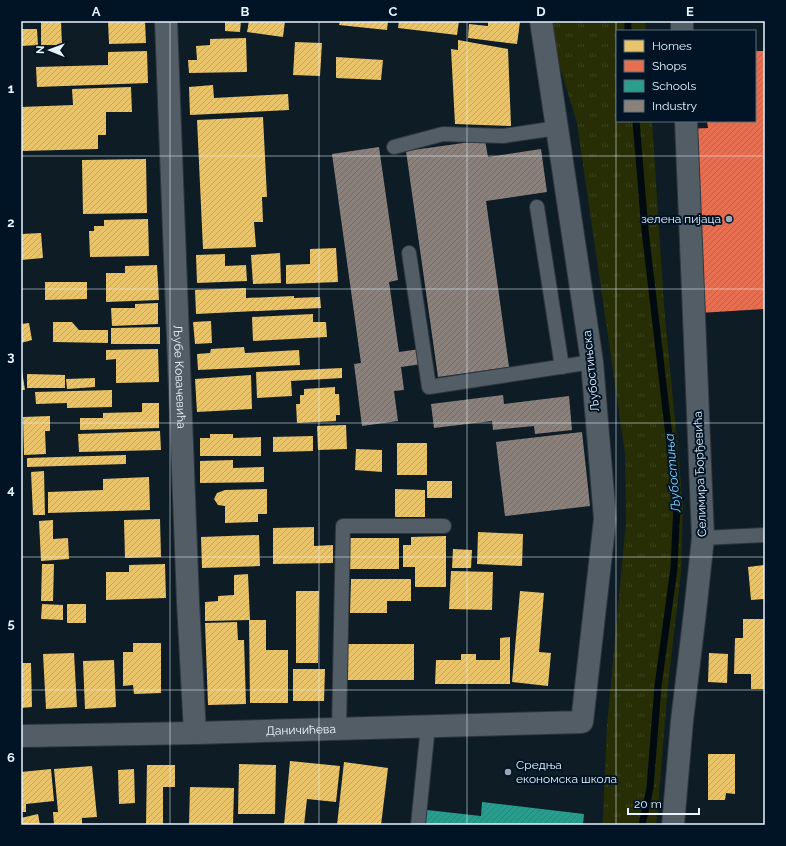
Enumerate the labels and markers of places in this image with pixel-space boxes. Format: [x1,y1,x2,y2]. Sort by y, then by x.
place label: зелена пијаца [641,212,721,226]
marker: зелена пијаца [724,214,734,224]
place label: Средња економска школа [516,758,617,786]
marker: Средња економска школа [503,767,513,777]

